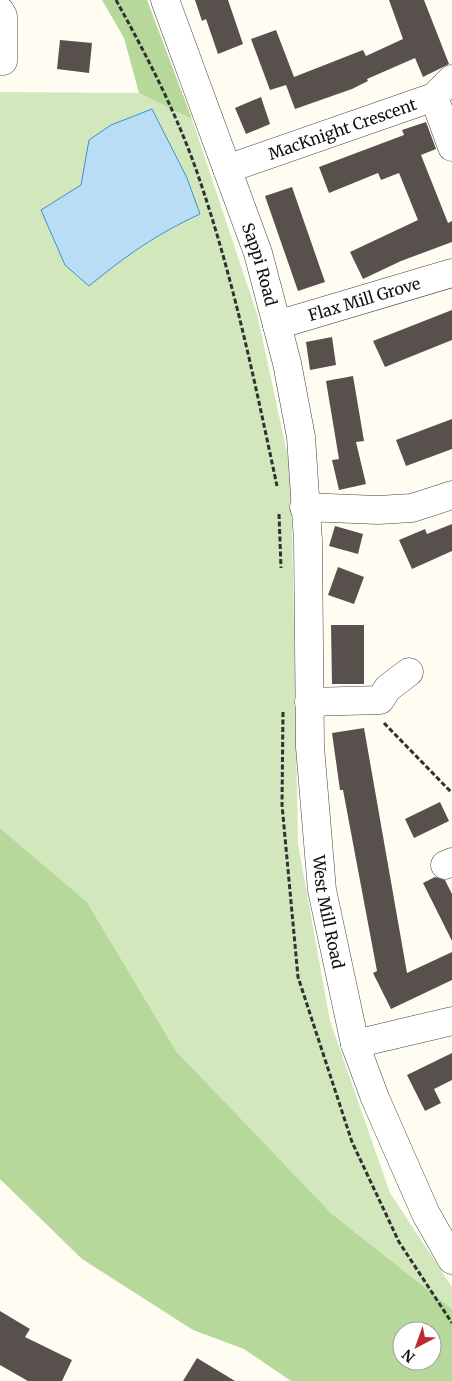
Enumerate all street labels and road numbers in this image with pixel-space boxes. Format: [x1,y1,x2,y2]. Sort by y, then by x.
street label: MacKnight Crescent [265,94,420,164]
street label: Sappi Road [238,220,282,308]
street label: Flax Mill Grove [306,273,423,325]
street label: West Mill Road [309,853,349,971]

